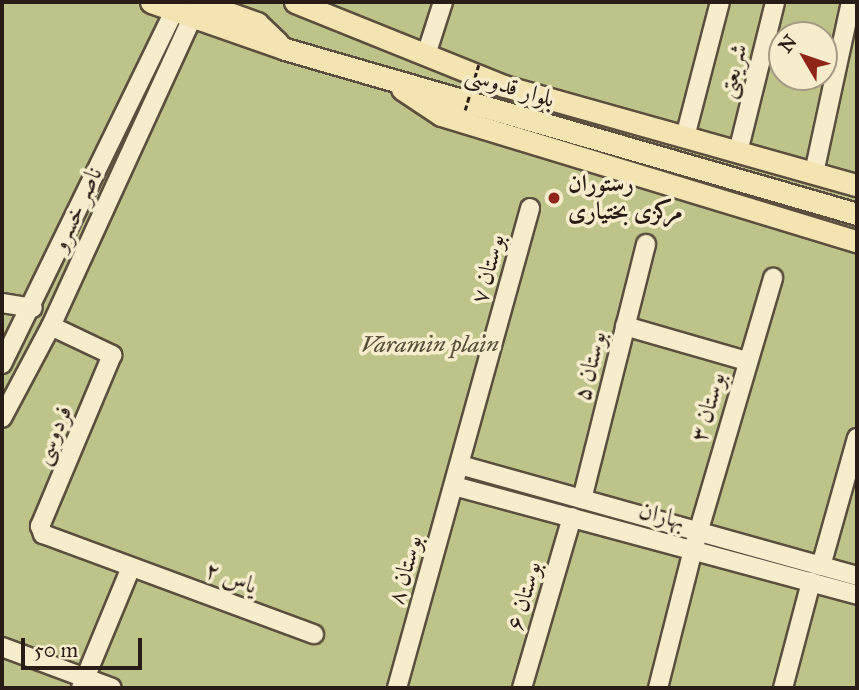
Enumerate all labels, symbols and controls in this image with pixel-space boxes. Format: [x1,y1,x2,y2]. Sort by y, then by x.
north arrow [768,21,838,91]
text: N [774,30,802,57]
street label: شریعتی [712,41,754,101]
street label: بلوار قدوسی [462,60,558,114]
street label: ناصر خسرو [45,163,109,255]
place label: رستوران مرکزی بختیاری [568,170,683,226]
marker: رستوران مرکزی بختیاری [546,190,562,206]
street label: بوستان ۷ [465,231,511,307]
street label: بوستان ۵ [567,328,613,404]
park label: Varamin plain [361,331,499,359]
street label: بوستان ۳ [684,369,732,445]
street label: فردوسی [27,401,79,469]
street label: بهاران [636,496,688,536]
street label: بوستان ۸ [381,532,429,608]
street label: یاس ۲ [201,555,261,601]
street label: بوستان ۶ [500,558,548,634]
scale bar [24,624,145,668]
text: 50 m [34,637,78,663]

